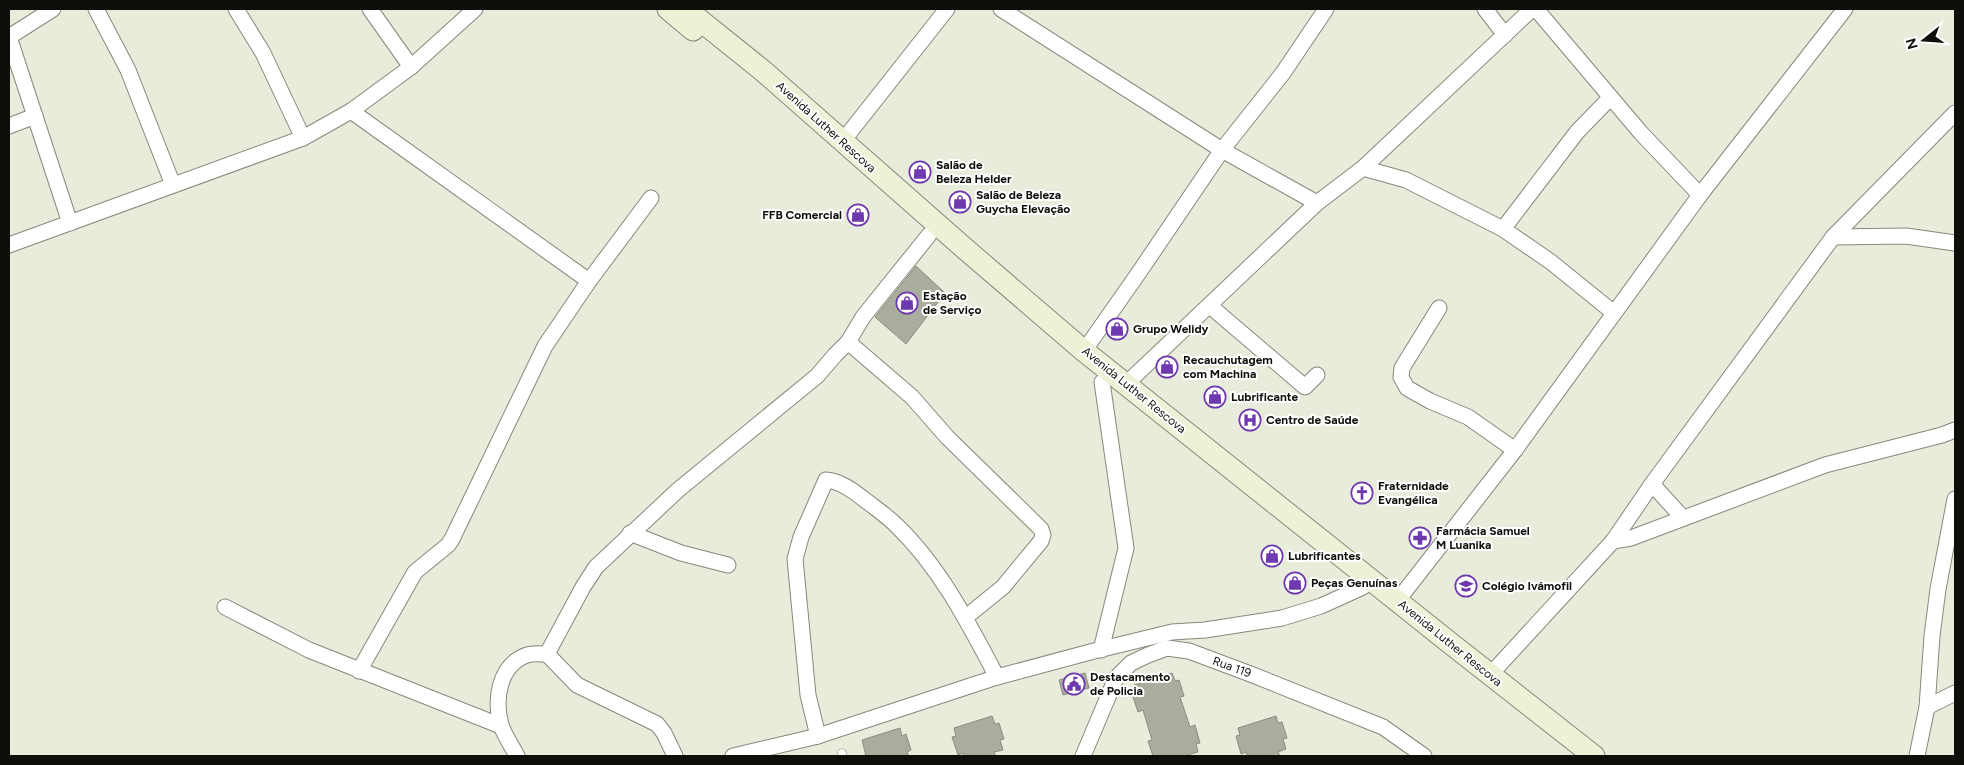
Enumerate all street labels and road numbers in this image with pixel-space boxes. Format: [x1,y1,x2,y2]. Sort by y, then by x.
street label: Avenida Luther Rescova [773,79,879,175]
street label: Avenida Luther Rescova [1079,344,1189,436]
street label: Avenida Luther Rescova [1395,597,1505,689]
street label: Rua 119 [1211,654,1253,680]

